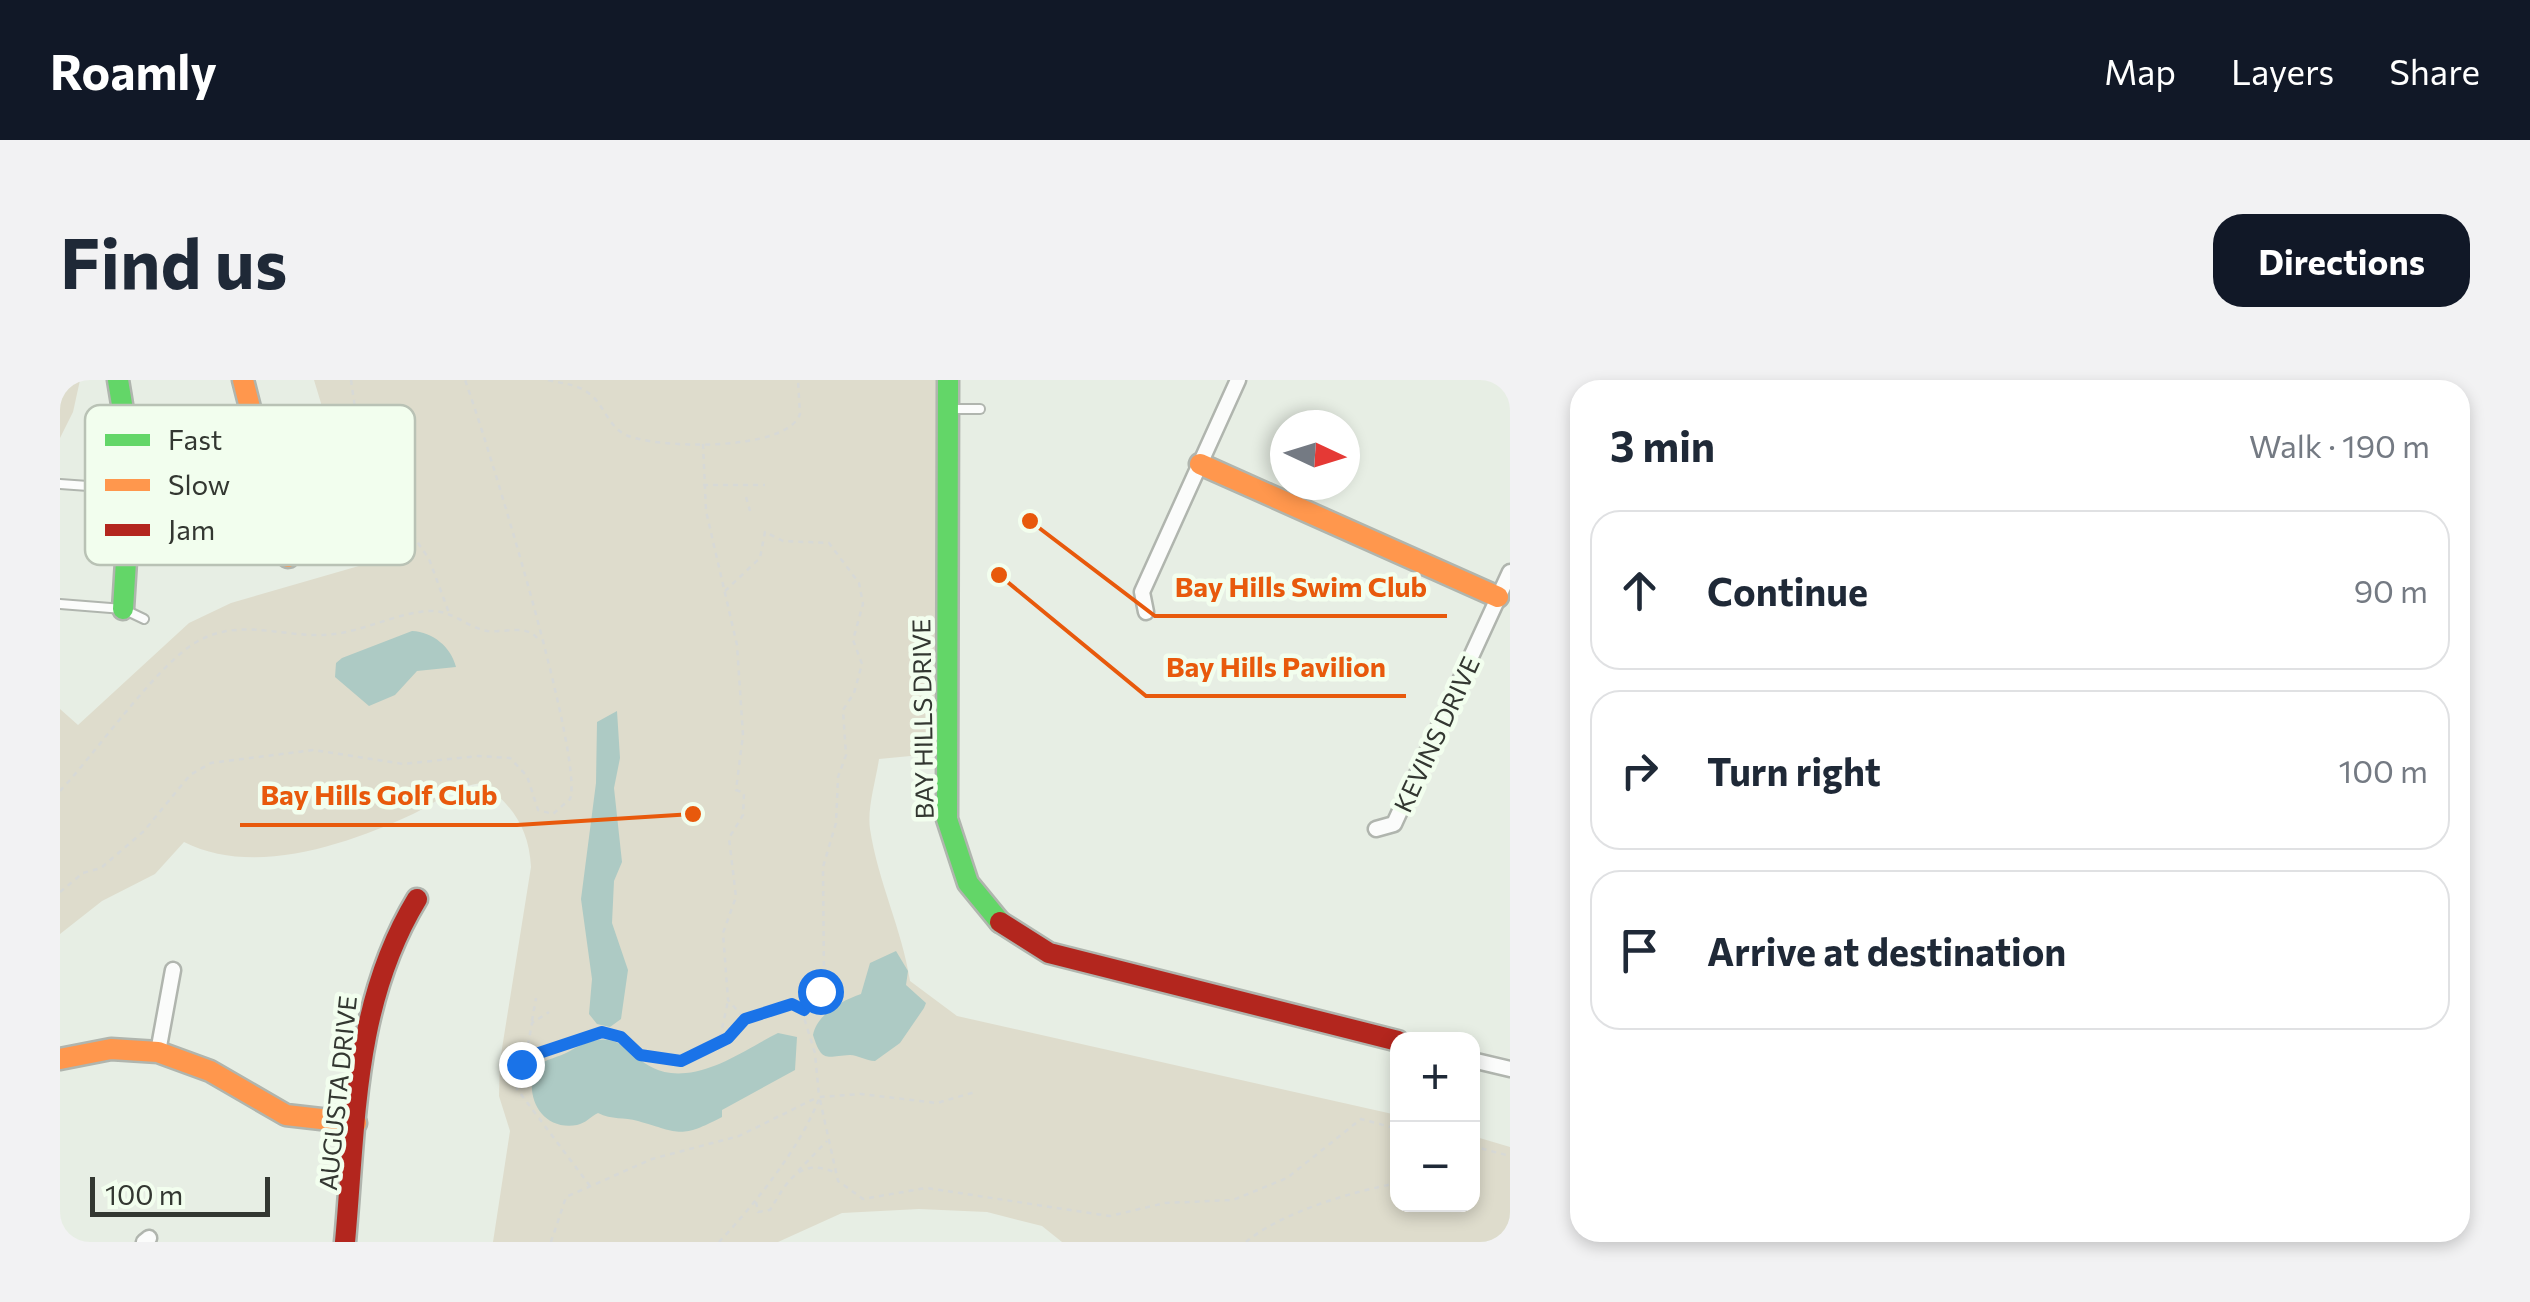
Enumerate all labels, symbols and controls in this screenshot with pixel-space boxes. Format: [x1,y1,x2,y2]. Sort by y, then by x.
text: Roamly [50,41,217,100]
text: Map [2104,49,2176,92]
text: Layers [2231,49,2334,92]
text: Share [2389,49,2480,92]
button: Directions [2213,214,2470,307]
text: Find us [60,218,287,303]
legend [85,405,415,565]
north arrow [1270,410,1360,500]
text: 3 min [1610,419,1715,471]
text: Fast [168,422,222,456]
text: Walk · 190 m [2249,425,2430,465]
text: Slow [168,467,230,501]
text: Jam [168,512,215,546]
callout: Bay Hills Swim Club [1155,558,1447,616]
icon: ahead [1612,563,1667,618]
text: Continue [1707,567,1868,614]
text: Bay Hills Swim Club [1175,569,1427,603]
text: 90 m [2354,570,2428,610]
street label: BAY HILLS DRIVE [905,619,939,819]
callout: Bay Hills Pavilion [1146,638,1406,696]
text: Bay Hills Pavilion [1166,649,1386,683]
street label: KEVINS DRIVE [1387,651,1485,817]
icon: right [1612,743,1667,798]
text: Turn right [1707,747,1881,794]
text: 100 m [2339,750,2428,790]
callout: Bay Hills Golf Club [240,767,517,825]
text: Bay Hills Golf Club [260,777,498,811]
icon: arrive [1612,923,1667,978]
text: Arrive at destination [1707,927,2066,974]
route start [798,969,844,1015]
street label: AUGUSTA DRIVE [312,994,362,1192]
map controls [1390,1032,1480,1212]
button: + [1390,1032,1480,1122]
route end [499,1042,545,1088]
button: − [1390,1122,1480,1212]
scale bar [90,1172,270,1216]
text: 100 m [105,1177,183,1211]

